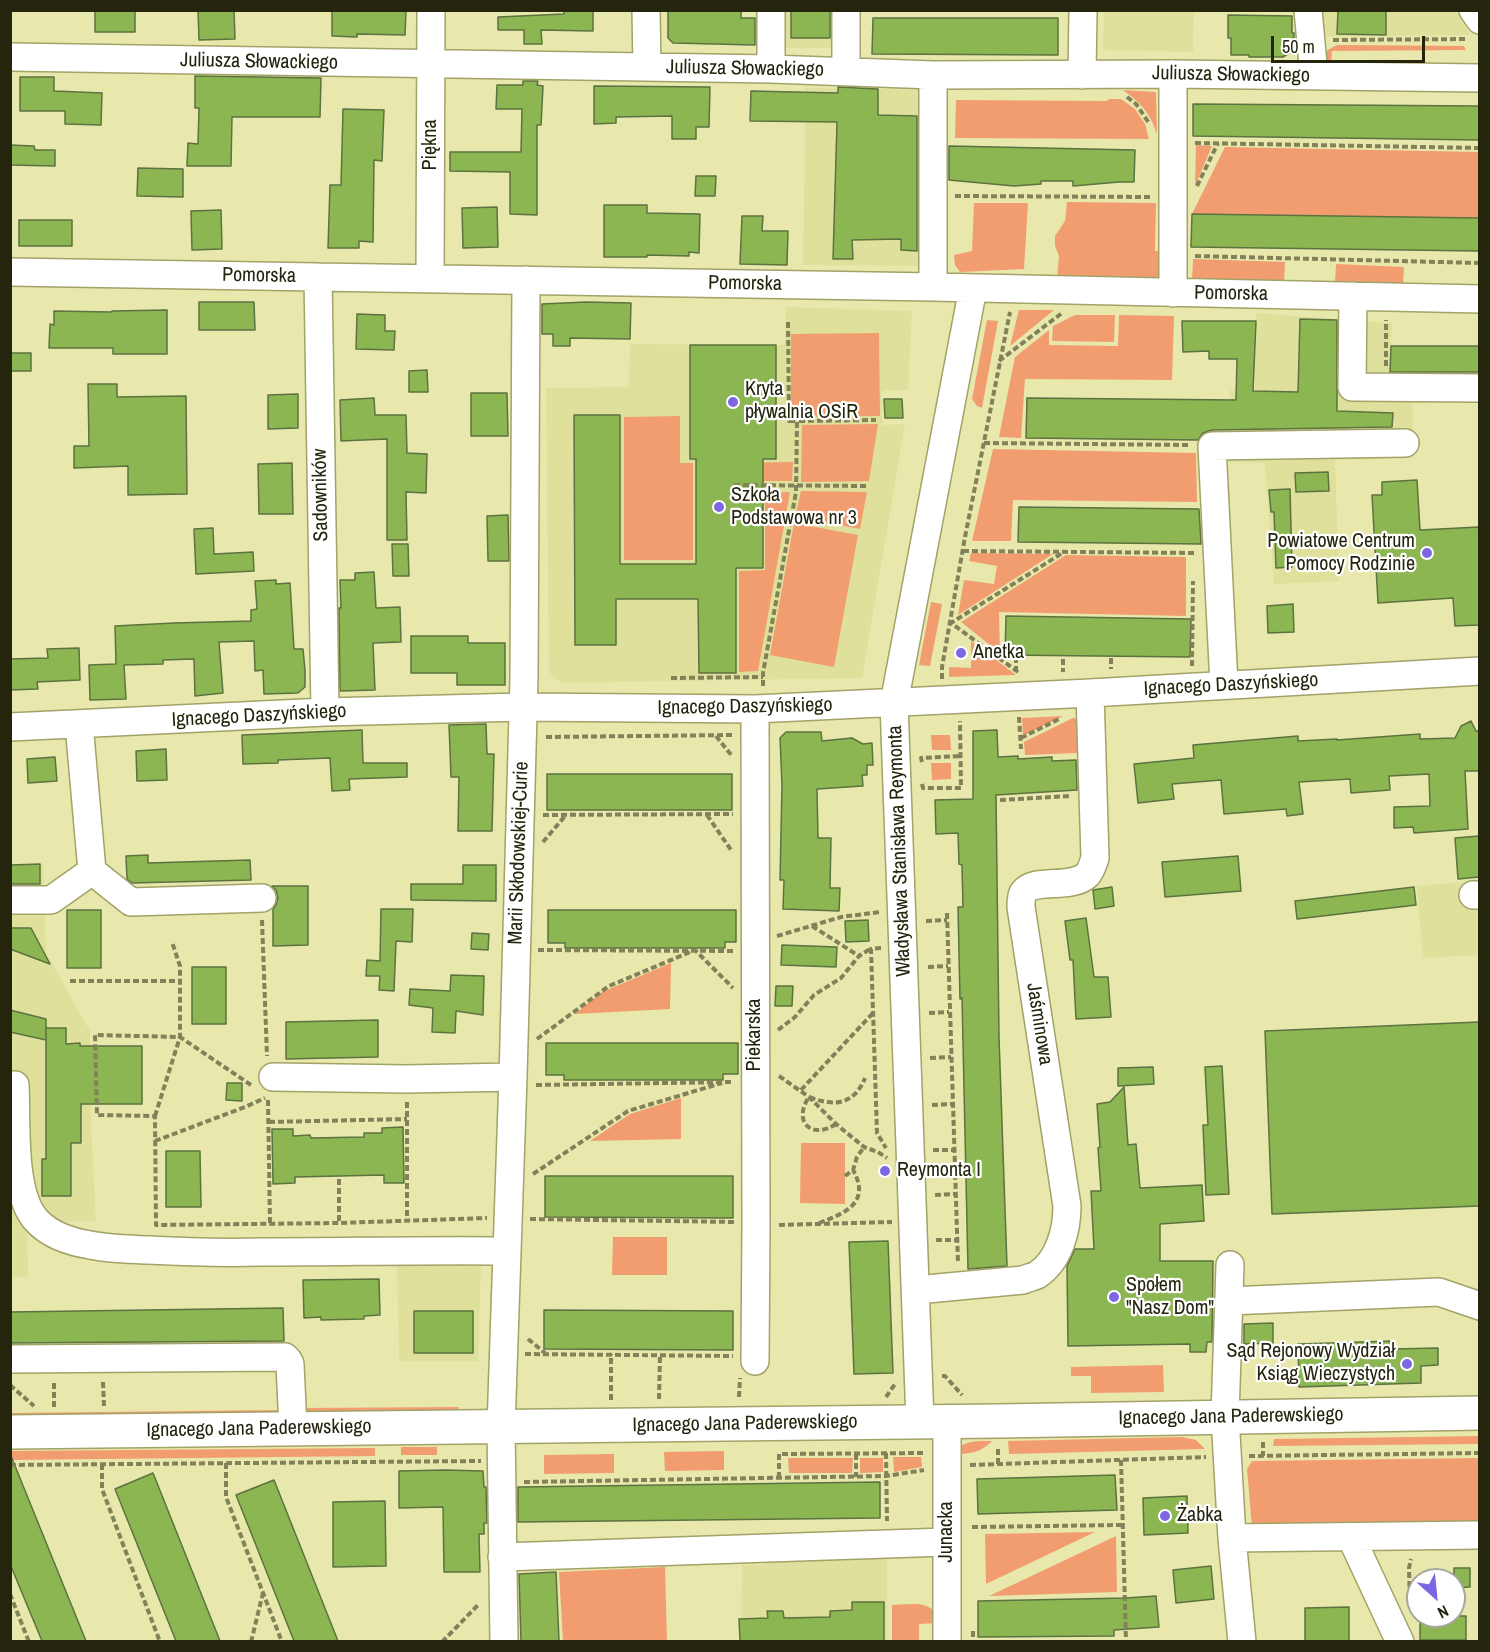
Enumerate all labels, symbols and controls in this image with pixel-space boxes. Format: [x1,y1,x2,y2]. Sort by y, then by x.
scale bar [1274,24,1428,62]
text: 50 m [1282,34,1315,59]
street label: Juliusza Słowackiego [180,49,338,75]
street label: Juliusza Słowackiego [666,56,824,82]
street label: Juliusza Słowackiego [1152,62,1310,88]
street label: Piękna [419,119,443,171]
street label: Pomorska [222,263,296,289]
street label: Pomorska [708,271,782,297]
street label: Pomorska [1194,281,1268,307]
place label: Kryta pływalnia OSiR [745,378,858,425]
marker: Kryta pływalnia OSiR [726,395,740,409]
street label: Sadowników [308,448,334,542]
place label: Szkoła Podstawowa nr 3 [731,484,857,531]
marker: Szkoła Podstawowa nr 3 [712,500,726,514]
place label: Powiatowe Centrum Pomocy Rodzinie [1267,530,1415,577]
marker: Powiatowe Centrum Pomocy Rodzinie [1420,546,1434,560]
place label: Anetka [973,641,1024,665]
marker: Anetka [954,646,968,660]
street label: Ignacego Daszyńskiego [1143,668,1319,702]
street label: Ignacego Daszyńskiego [657,693,833,721]
street label: Ignacego Daszyńskiego [171,699,347,733]
street label: Władysława Stanisława Reymonta [884,725,916,977]
street label: Marii Skłodowskiej-Curie [504,761,534,945]
street label: Jaśminowa [1021,981,1057,1067]
street label: Piekarska [743,999,767,1071]
place label: Reymonta I [897,1159,981,1183]
marker: Reymonta I [878,1164,892,1178]
place label: Społem "Nasz Dom" [1126,1274,1214,1321]
marker: Społem "Nasz Dom" [1107,1290,1121,1304]
place label: Sąd Rejonowy Wydział Ksiąg Wieczystych [1227,1340,1395,1387]
marker: Sąd Rejonowy Wydział Ksiąg Wieczystych [1400,1357,1414,1371]
street label: Ignacego Jana Paderewskiego [1118,1403,1344,1431]
street label: Ignacego Jana Paderewskiego [632,1410,858,1438]
street label: Ignacego Jana Paderewskiego [146,1415,372,1443]
street label: Junacka [935,1501,959,1563]
place label: Żabka [1177,1504,1223,1528]
marker: Żabka [1158,1509,1172,1523]
north arrow [1406,1568,1466,1628]
text: N [1434,1600,1452,1624]

